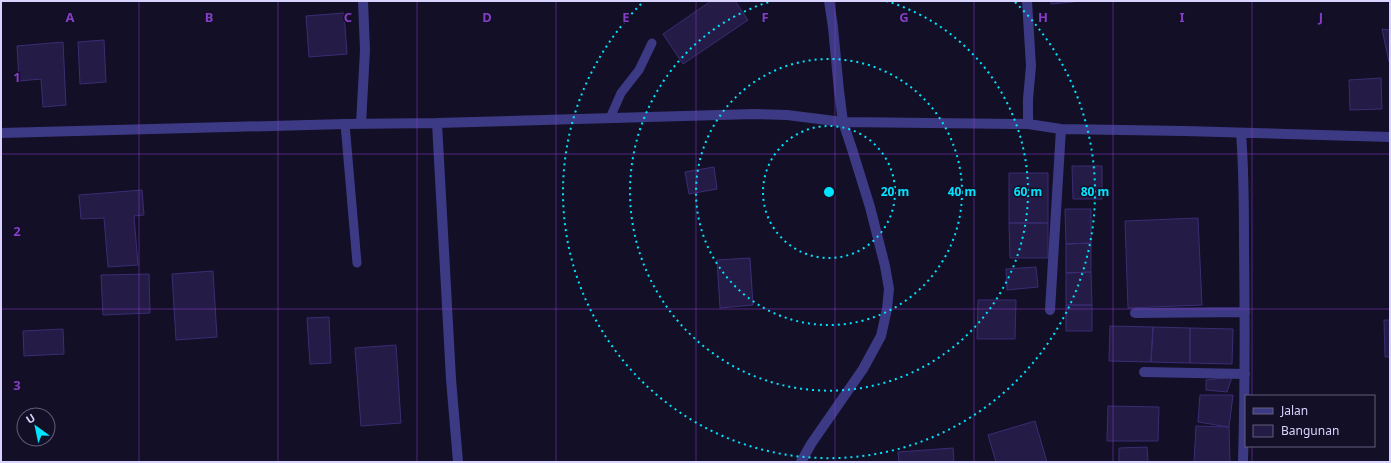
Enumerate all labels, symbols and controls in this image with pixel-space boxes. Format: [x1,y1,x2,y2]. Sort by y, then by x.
text: A [66,8,75,26]
text: B [205,8,213,26]
text: C [344,8,352,26]
text: D [482,8,492,26]
text: E [622,8,630,26]
text: F [761,8,769,26]
text: G [899,8,909,26]
text: H [1038,8,1048,26]
text: I [1179,8,1185,26]
text: J [1318,8,1323,26]
text: 1 [13,68,21,86]
text: 20 m [881,183,909,200]
text: 40 m [948,183,976,200]
text: 60 m [1014,183,1042,200]
text: 80 m [1081,183,1109,200]
centre of rings [822,185,836,199]
text: 2 [13,222,21,240]
text: 3 [13,376,21,394]
legend [1245,395,1375,447]
text: Jalan [1280,402,1308,419]
north arrow [16,407,56,447]
text: U [23,410,38,427]
text: Bangunan [1281,422,1339,439]

